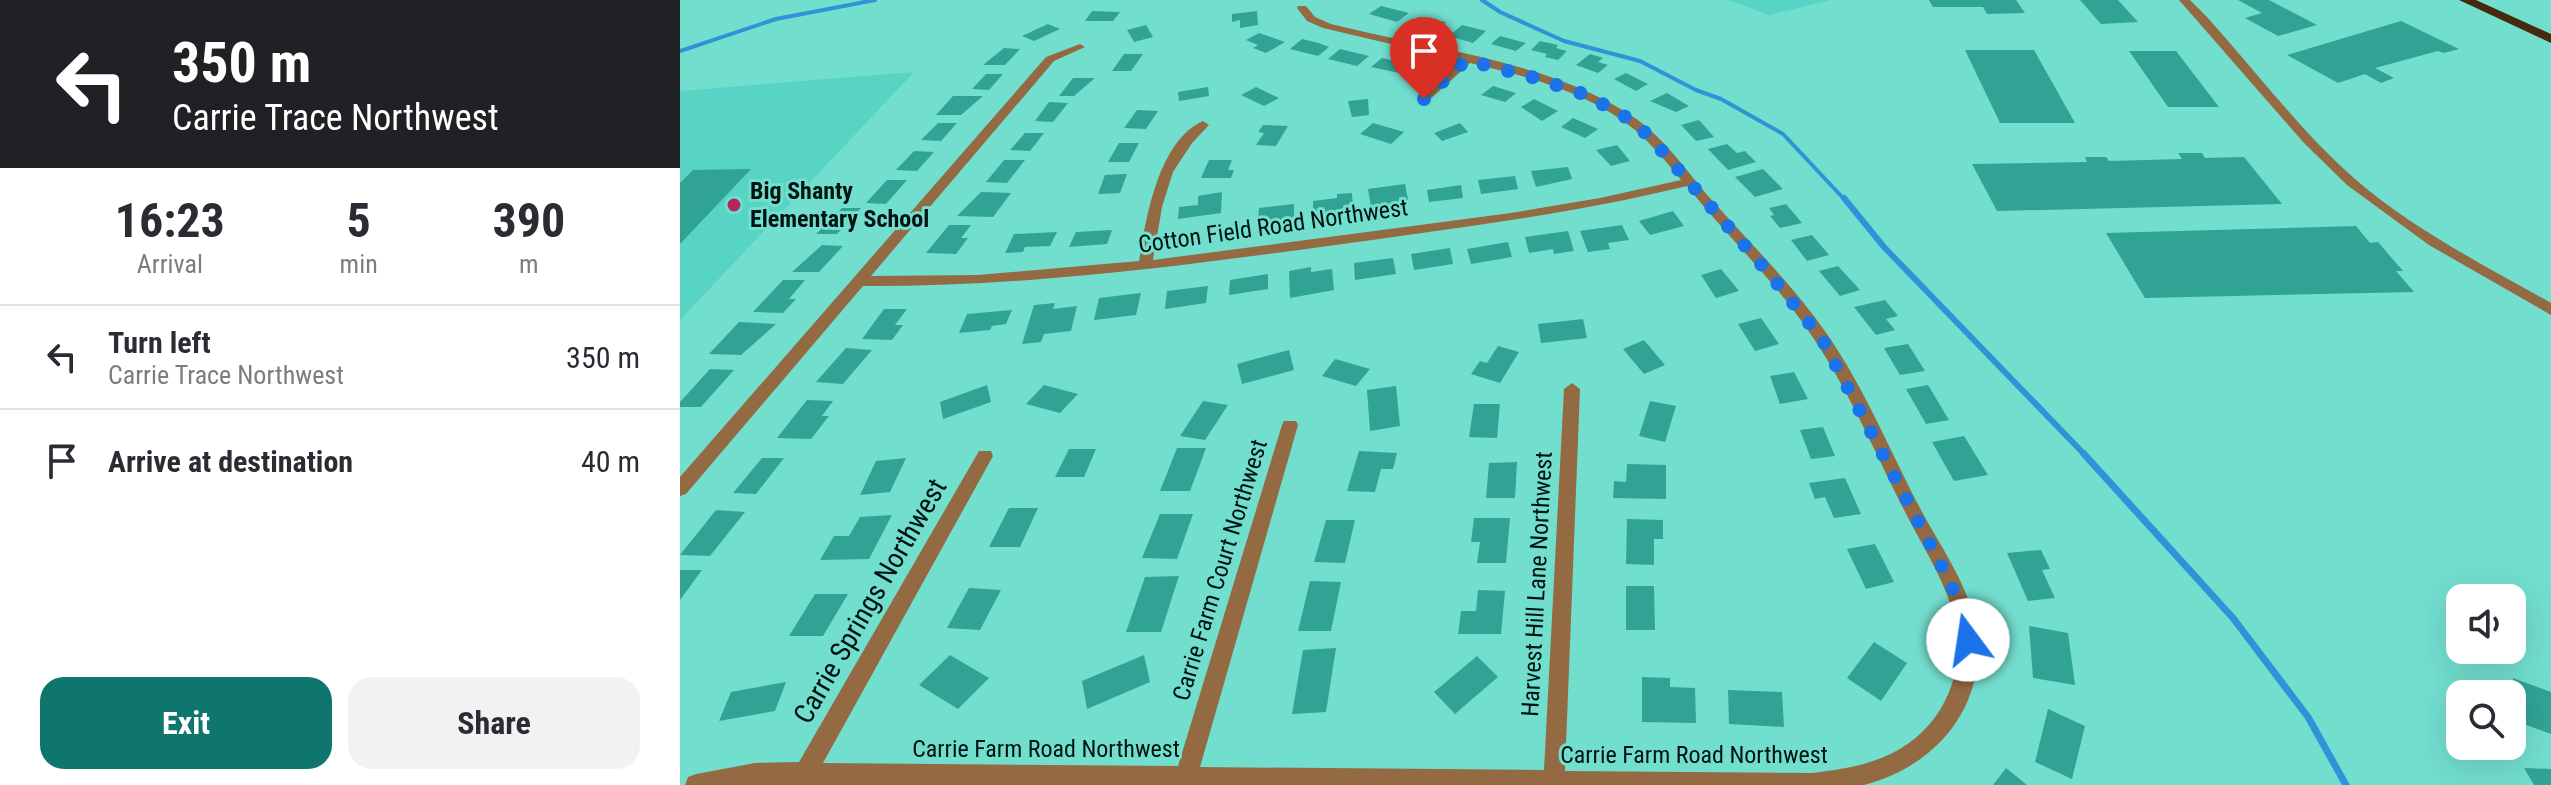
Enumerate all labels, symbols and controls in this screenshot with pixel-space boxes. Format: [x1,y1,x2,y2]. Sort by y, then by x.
pin [1390,17,1458,99]
icon: arrive [1402,29,1446,73]
text: 350 m [172,30,311,96]
icon: left [40,32,144,136]
text: Carrie Trace Northwest [172,97,499,139]
place label: Big Shanty Elementary School [750,177,929,233]
text: 16:23 [115,192,225,249]
text: 5 [347,192,371,249]
text: 390 [492,192,565,249]
street label: Cotton Field Road Northwest [1136,193,1410,259]
marker: Big Shanty Elementary School [725,196,743,214]
text: Arrival [137,249,203,279]
text: min [340,249,378,279]
text: m [519,249,539,279]
text: Turn left [108,325,211,360]
icon: left [40,335,84,379]
text: 350 m [566,340,640,375]
text: Carrie Trace Northwest [108,360,344,390]
street label: Carrie Farm Court Northwest [1167,436,1273,704]
icon: arrive [40,439,84,483]
text: Arrive at destination [108,444,353,479]
text: 40 m [581,444,640,479]
street label: Harvest Hill Lane Northwest [1516,451,1558,717]
street label: Carrie Springs Northwest [786,473,954,729]
map controls [2446,584,2526,760]
button: sound [2446,584,2526,664]
position arrow [1926,598,2010,682]
button: Exit [40,677,332,769]
button: Share [348,677,640,769]
button: search [2446,680,2526,760]
street label: Carrie Farm Road Northwest [912,735,1180,763]
street label: Carrie Farm Road Northwest [1560,741,1828,769]

